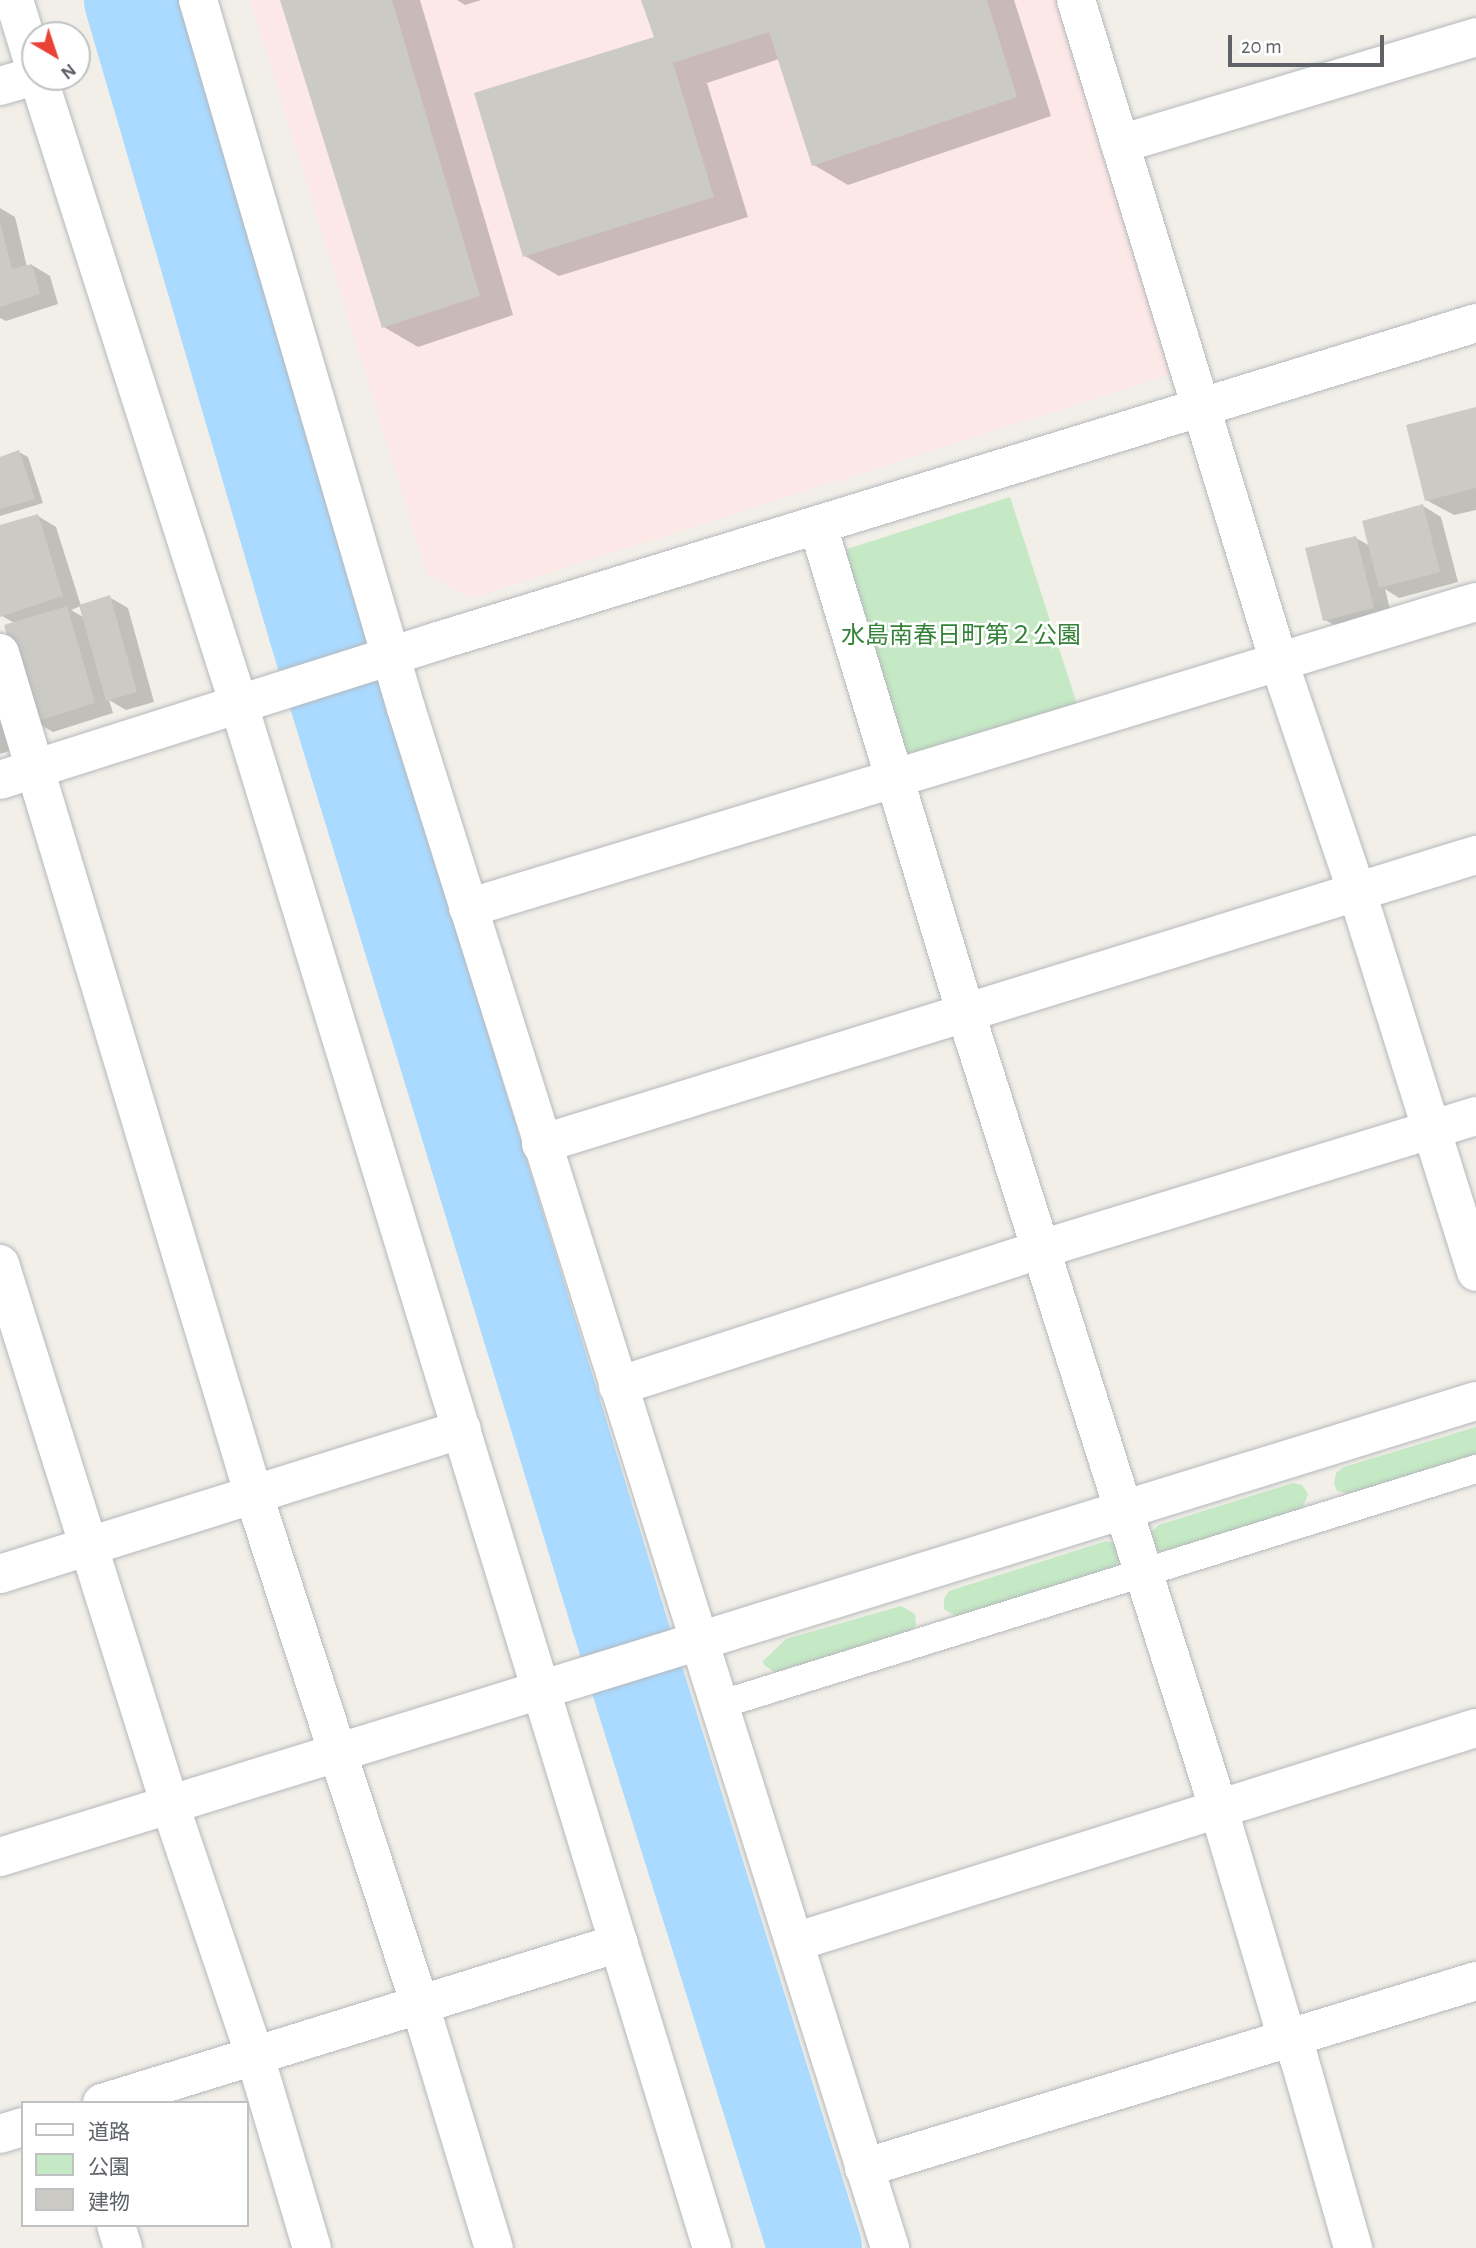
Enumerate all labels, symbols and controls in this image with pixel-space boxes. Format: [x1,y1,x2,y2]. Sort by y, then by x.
north arrow [21,21,91,91]
scale bar [1231,21,1387,65]
text: 20 m [1241,36,1282,57]
text: N [57,60,79,83]
park label: 水島南春日町第２公園 [841,623,1081,651]
legend [21,2101,248,2227]
text: 道路 [88,2122,130,2143]
text: 公園 [88,2157,130,2178]
text: 建物 [88,2192,130,2213]

